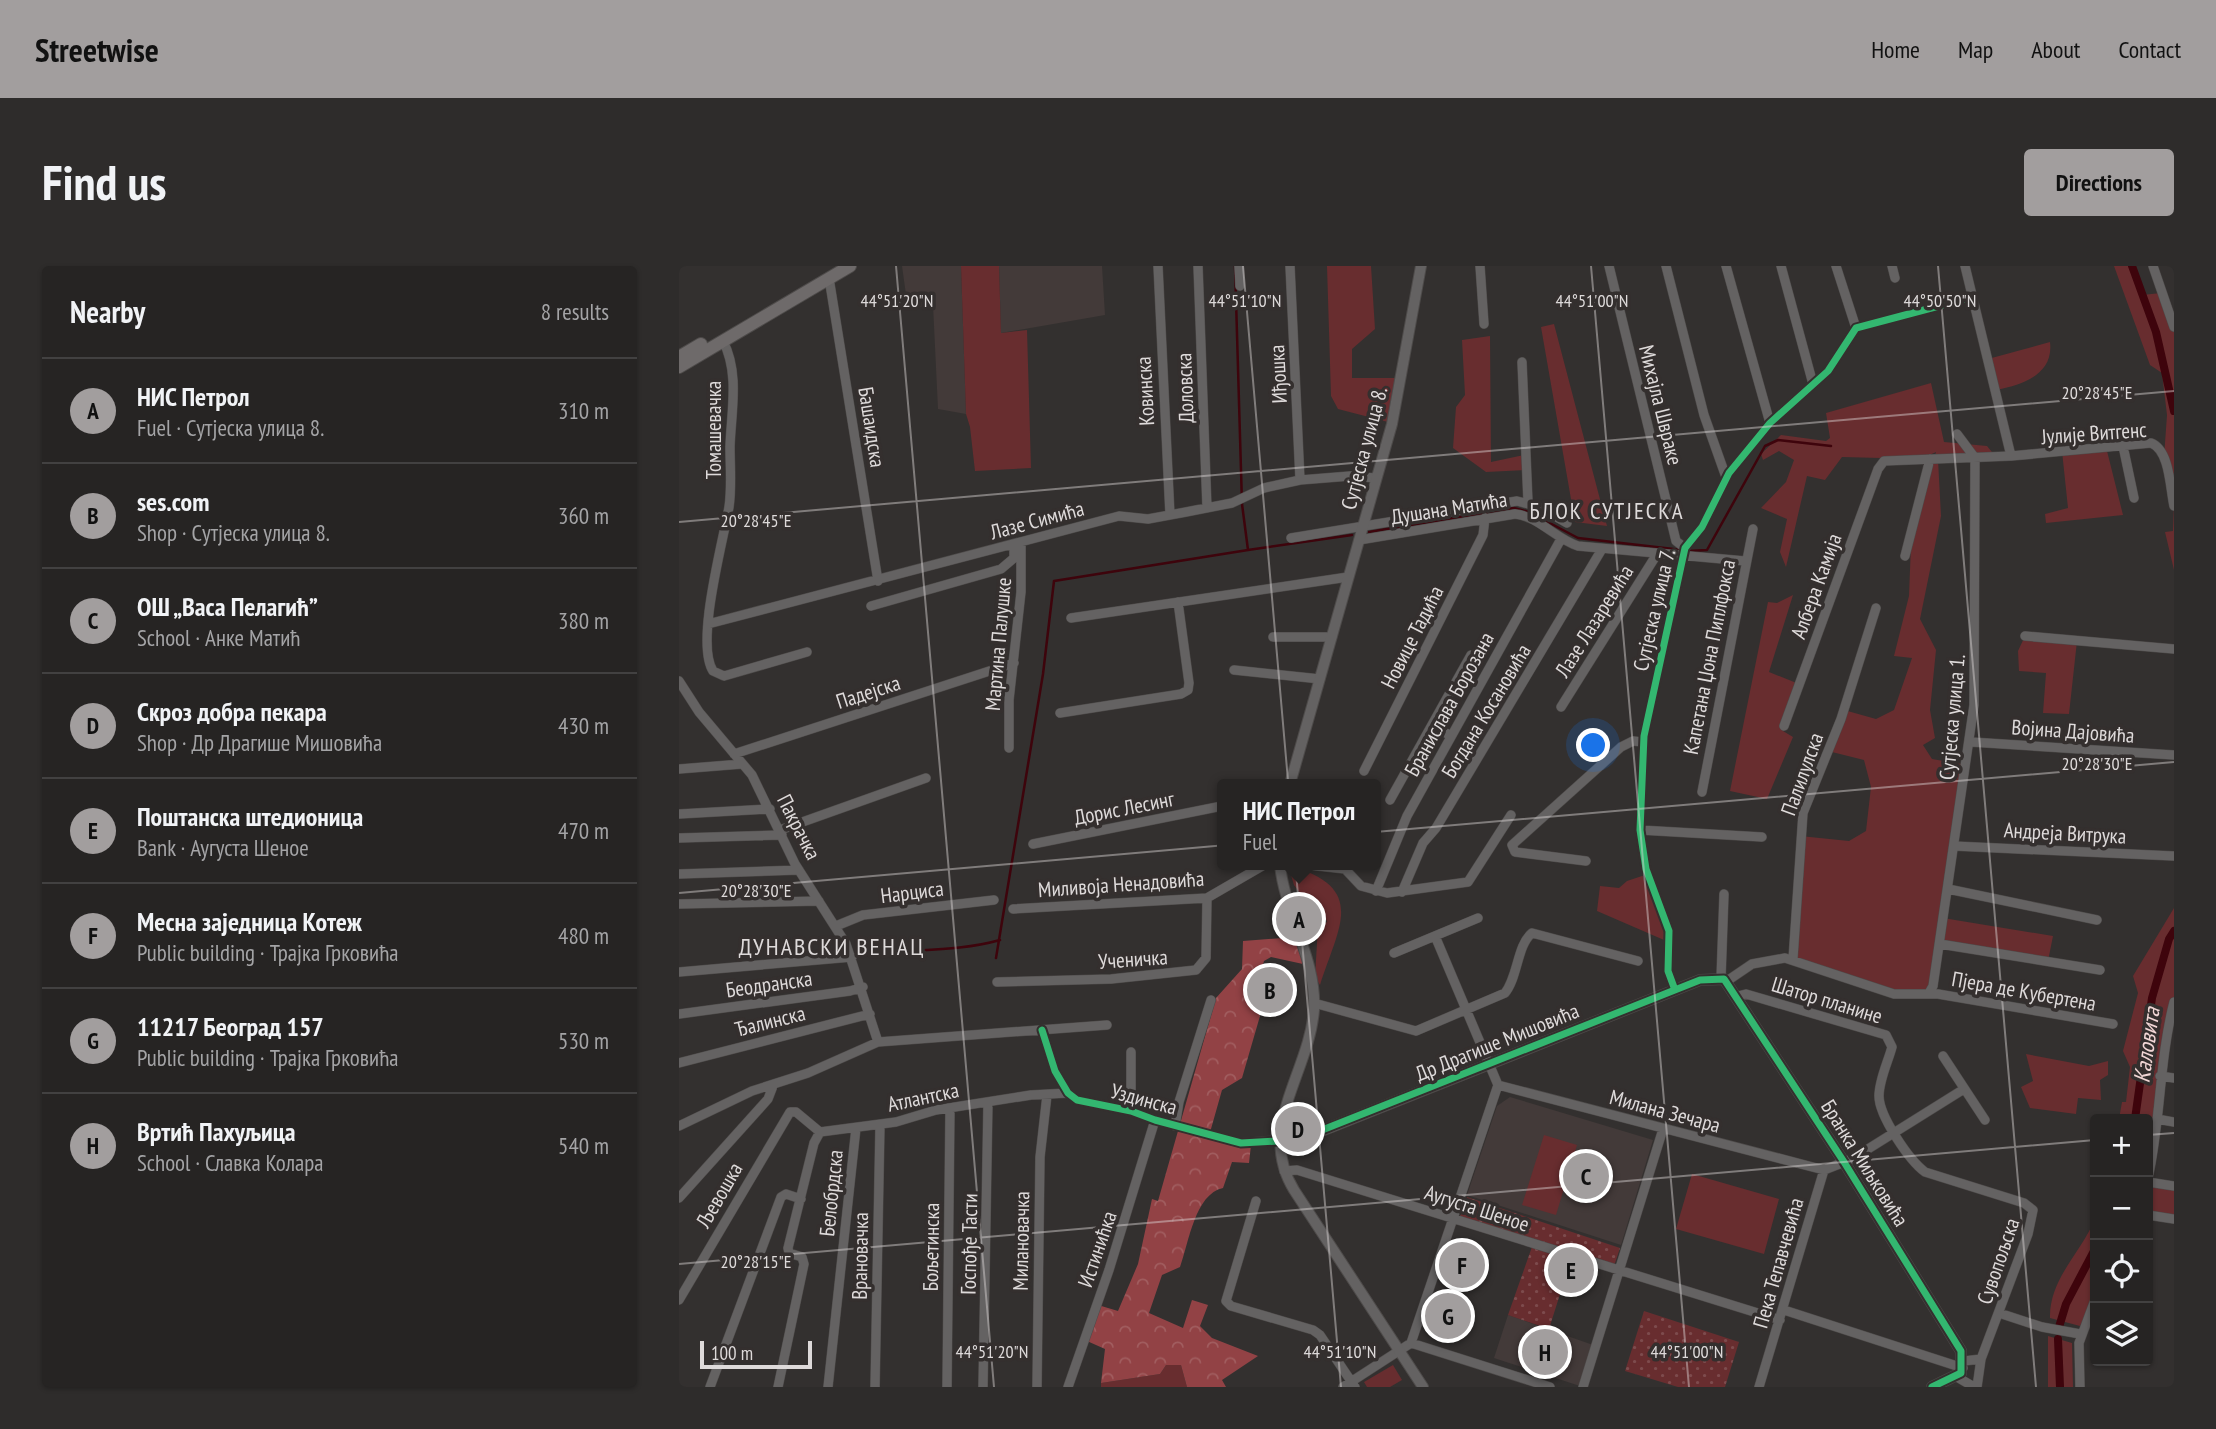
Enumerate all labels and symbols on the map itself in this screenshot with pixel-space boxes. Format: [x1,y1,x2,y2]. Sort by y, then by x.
text: 44°51'20"N [861,289,933,312]
text: 44°51'10"N [1209,289,1281,312]
text: 44°51'00"N [1556,289,1628,312]
text: 44°50'50"N [1904,289,1976,312]
street label: Михајла Швраке [1633,342,1689,468]
street label: Иђошка [1263,344,1293,404]
street label: Доловска [1170,352,1200,424]
street label: Ковинска [1130,356,1160,426]
street label: Томашевачка [700,381,727,479]
text: 20°28'45"E [2062,381,2132,404]
street label: Сутјеска улица 8. [1335,384,1393,512]
street label: Башаидска [852,385,892,469]
street label: Јулије Витгенс [2040,416,2148,450]
street label: Душана Матића [1389,486,1509,530]
street label: Лазе Симића [986,495,1087,546]
district label: БЛОК СУТЈЕСКА [1529,496,1685,525]
text: 20°28'45"E [721,509,791,532]
street label: Албера Камија [1785,530,1847,642]
street label: Сутјеска улица 7. [1627,546,1681,674]
street label: Капетана Џона Пиплфокса [1677,557,1741,757]
street label: Лазе Лазаревића [1548,560,1639,683]
street label: Мартина Палушке [979,576,1017,712]
street label: Новице Тадића [1375,581,1449,693]
street label: Бранислава Борозана [1398,627,1500,781]
street label: Богдана Косановића [1435,639,1537,783]
street label: Сутјеска улица 1. [1933,653,1971,781]
street label: Падејска [833,669,903,715]
street label: Војина Дајовића [2011,713,2135,749]
your location [1576,728,1610,762]
street label: Палилулска [1775,729,1829,819]
text: 20°28'30"E [2062,752,2132,775]
street label: Дорис Лесинг [1072,785,1177,831]
street label: Пакрачка [771,790,827,864]
street label: Андреја Витрука [2003,816,2127,850]
street label: Миливоја Ненадовића [1037,865,1205,903]
street label: Нарциса [879,875,945,909]
text: 20°28'30"E [721,879,791,902]
pin: A [1276,893,1322,945]
district label: ДУНАВСКИ ВЕНАЦ [739,931,925,962]
street label: Ученичка [1097,943,1169,975]
pin: B [1247,964,1293,1016]
street label: Беодранска [724,965,814,1003]
street label: Пјера де Кубертена [1950,965,2098,1017]
street label: Шатор планине [1768,970,1886,1030]
street label: Др Драгише Мишовића [1411,997,1583,1087]
street label: Ђалинска [732,999,808,1043]
water label: Каловита [2126,1004,2166,1085]
street label: Атлантска [885,1076,961,1118]
street label: Уздинска [1108,1077,1180,1121]
street label: Милана Зечара [1607,1083,1723,1139]
street label: Бранка Миљковића [1815,1095,1915,1231]
pin: D [1275,1103,1321,1155]
street label: Белобрдска [813,1148,849,1238]
pin: C [1563,1150,1609,1202]
street label: Љевошка [689,1158,748,1233]
street label: Аугуста Шеное [1421,1178,1533,1238]
street label: Милановачка [1007,1191,1035,1291]
street label: Госпође Тасти [955,1193,983,1295]
street label: Пека Тепавчевића [1747,1195,1809,1331]
street label: Бољетинска [917,1203,945,1291]
street label: Истинићка [1071,1207,1123,1291]
street label: Врановачка [846,1212,874,1300]
street label: Сувопољска [1971,1214,2025,1308]
pin: F [1439,1239,1485,1291]
pin: E [1548,1244,1594,1296]
text: 20°28'15"E [721,1250,791,1273]
pin: G [1425,1290,1471,1342]
pin: H [1522,1326,1568,1378]
scale bar [700,1338,812,1370]
text: 44°51'20"N [956,1340,1028,1363]
text: 44°51'10"N [1304,1340,1376,1363]
text: 44°51'00"N [1651,1340,1723,1363]

